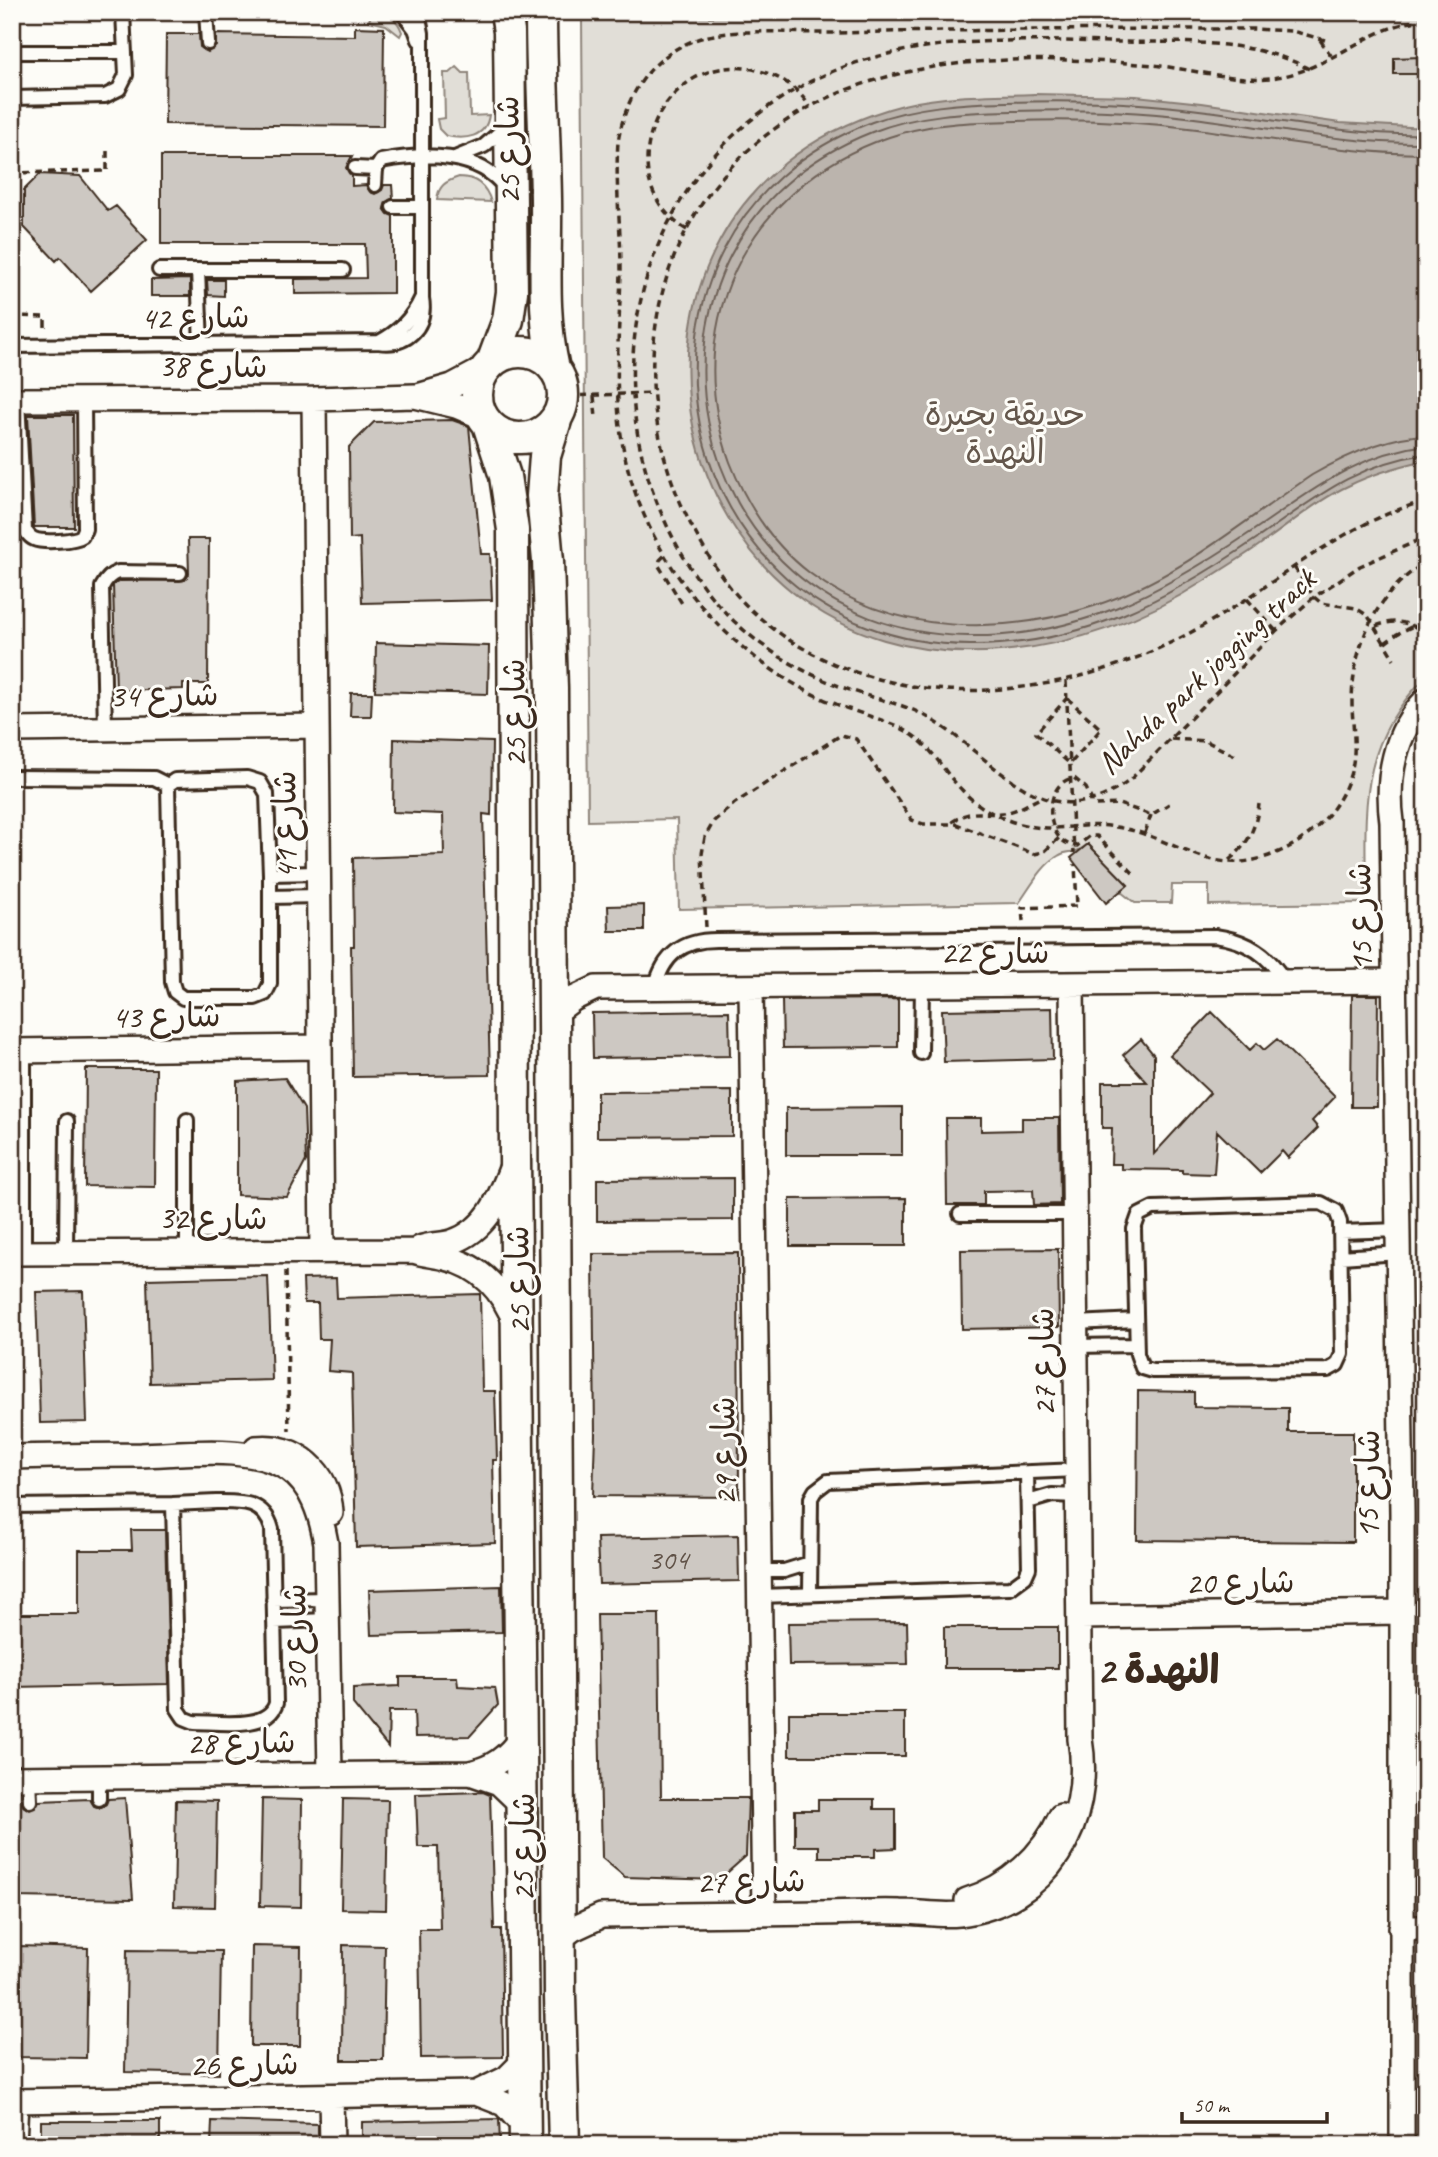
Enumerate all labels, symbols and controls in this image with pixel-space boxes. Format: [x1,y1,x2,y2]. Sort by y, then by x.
street label: شارع 25 [486,95,532,205]
street label: شارع 42 [140,295,250,341]
street label: شارع 38 [158,345,268,389]
park label: حديقة بحيرة النهدة [925,393,1085,473]
street label: Nahda park jogging track [1088,557,1326,783]
street label: شارع 25 [492,658,538,768]
street label: شارع 34 [109,673,219,719]
street label: شارع 41 [263,770,309,880]
street label: شارع 15 [1338,862,1384,972]
street label: شارع 22 [940,931,1050,975]
street label: شارع 43 [111,994,221,1040]
street label: شارع 32 [158,1197,268,1241]
street label: شارع 25 [496,1225,542,1335]
street label: شارع 27 [1021,1307,1067,1417]
street label: شارع 29 [702,1396,748,1506]
street label: شارع 15 [1347,1429,1391,1539]
house number: 304 [648,1540,691,1578]
street label: شارع 20 [1185,1560,1295,1606]
street label: شارع 30 [273,1583,319,1693]
district label: النهدة 2 [1096,1645,1220,1695]
street label: شارع 28 [186,1720,296,1766]
street label: شارع 25 [502,1792,546,1902]
street label: شارع 27 [696,1859,806,1905]
street label: شارع 26 [189,2042,299,2088]
scale bar [1182,2080,1328,2124]
text: 50 m [1193,2092,1231,2118]

